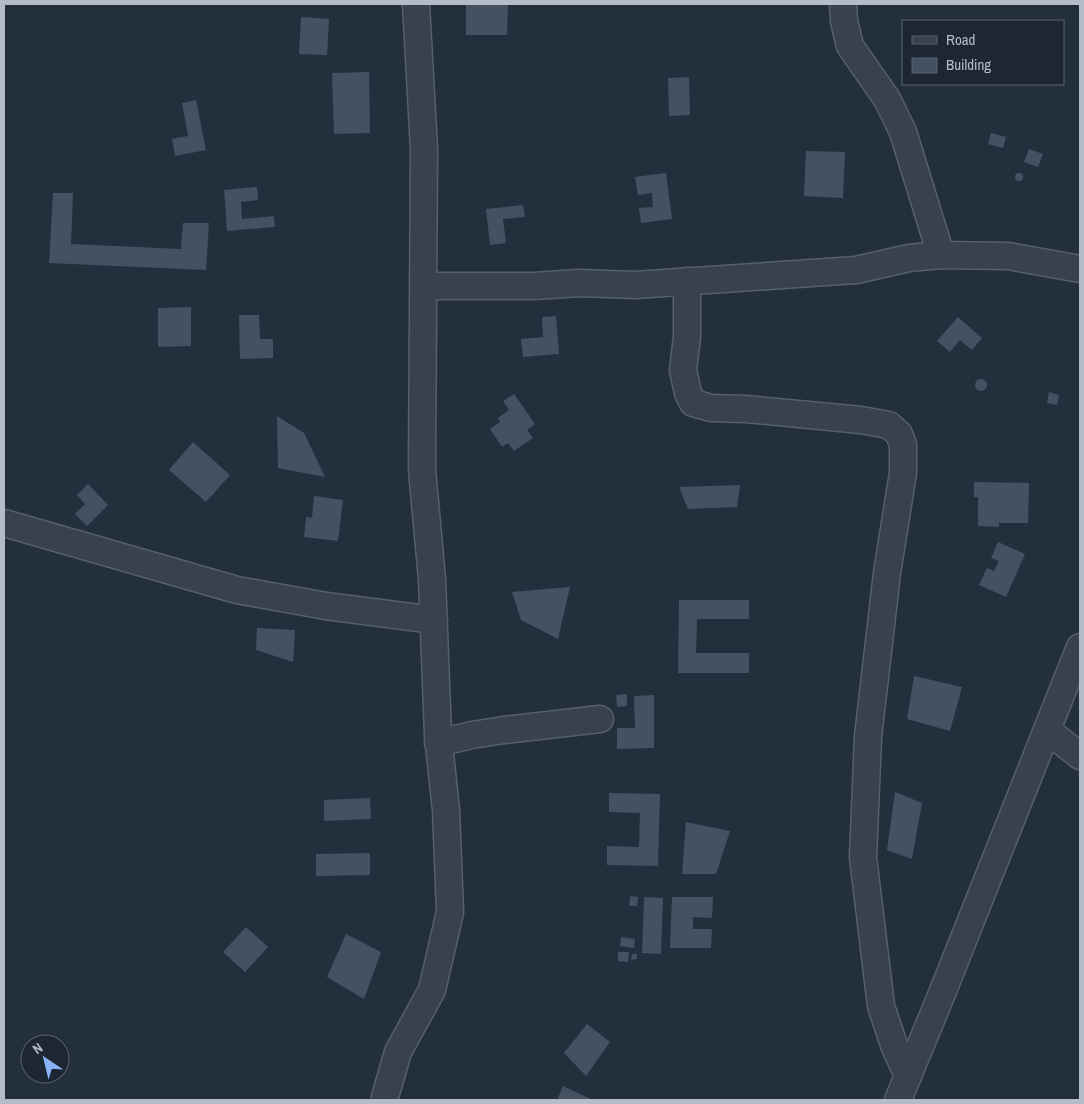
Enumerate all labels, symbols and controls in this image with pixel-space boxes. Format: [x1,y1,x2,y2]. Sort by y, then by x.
legend [902,20,1064,85]
text: Road [946,29,975,50]
text: Building [946,54,991,75]
north arrow [20,1034,70,1084]
text: N [29,1039,46,1058]

